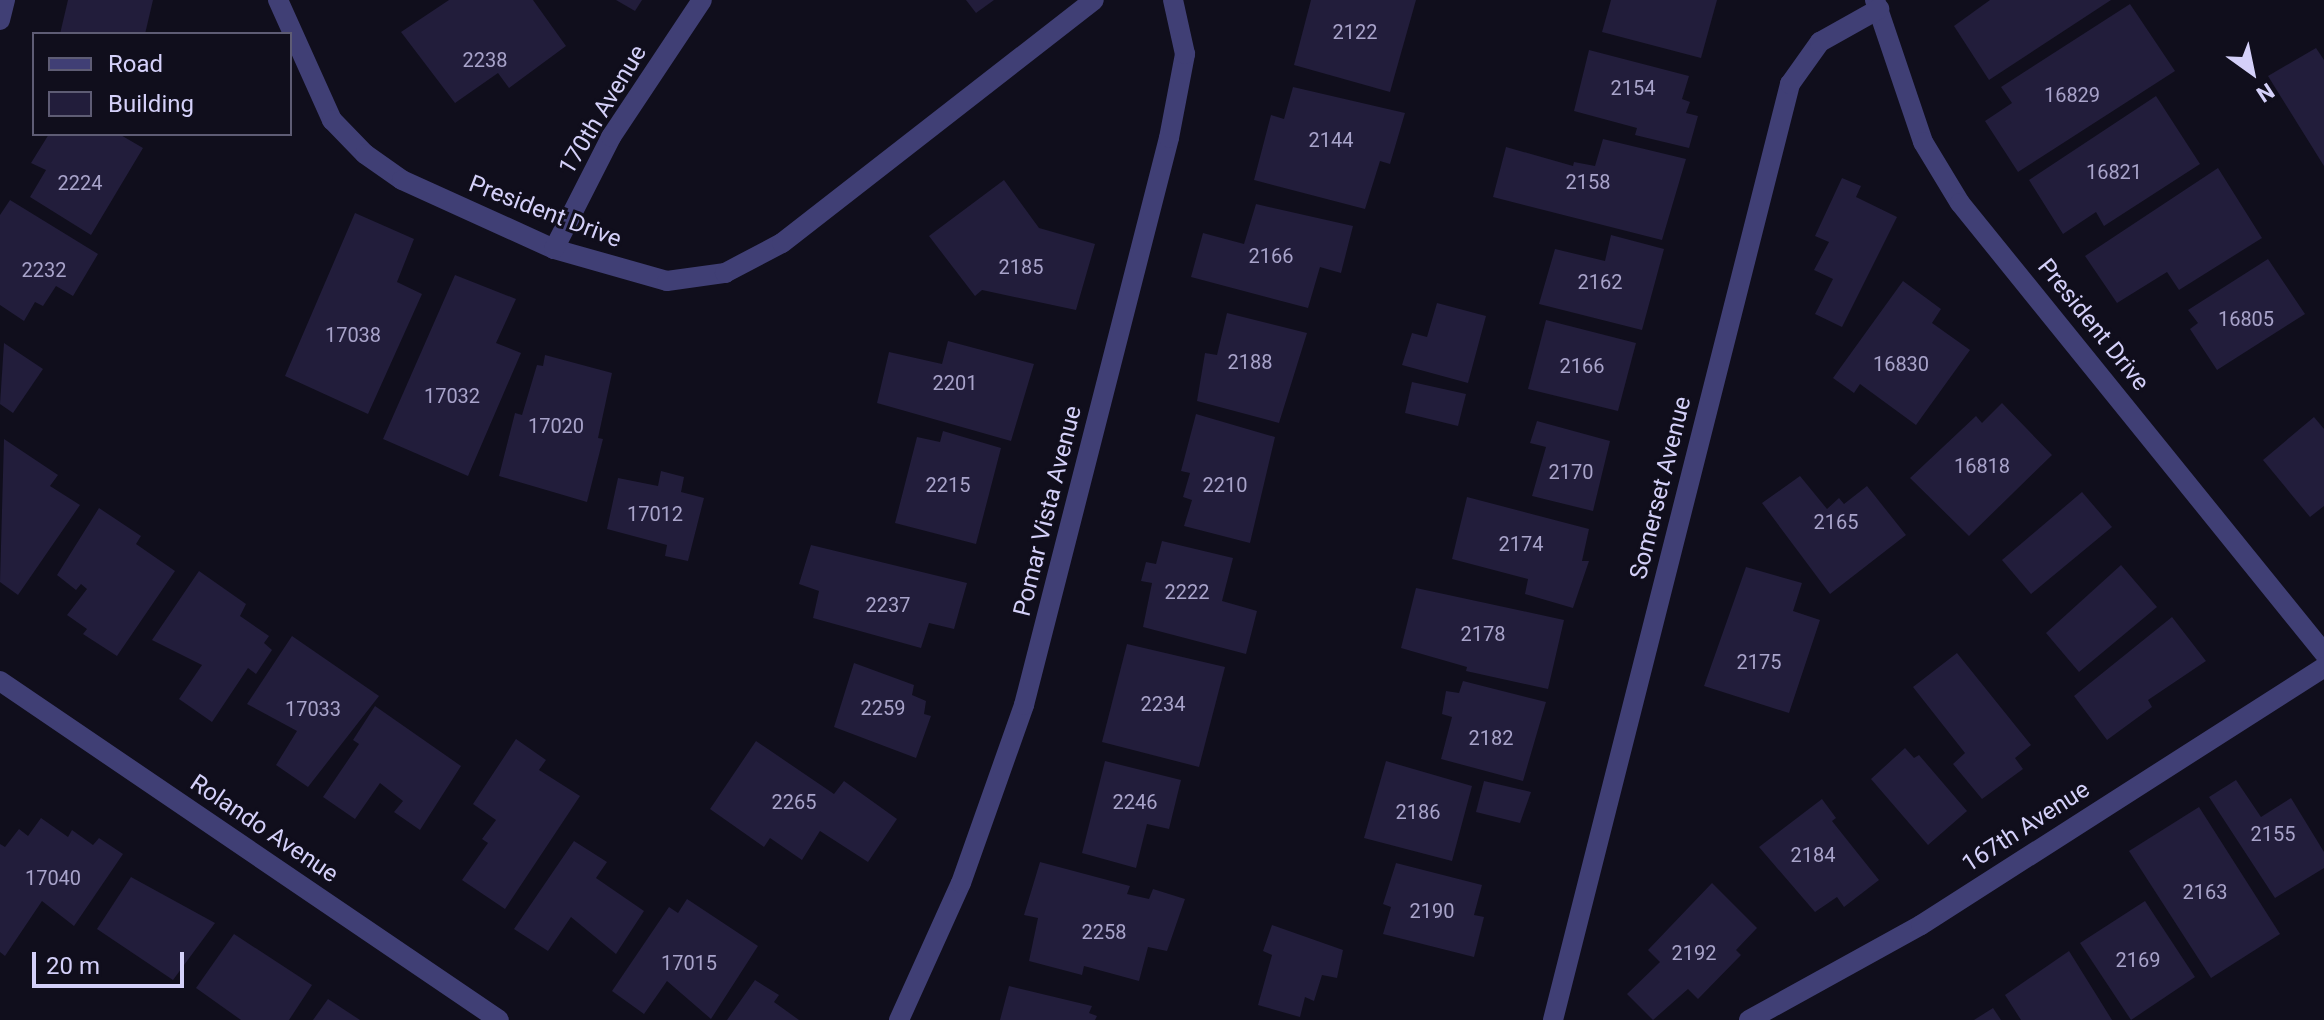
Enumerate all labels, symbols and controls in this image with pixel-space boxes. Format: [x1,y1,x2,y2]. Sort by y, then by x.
house number: 2122 [1333,20,1377,44]
legend [32,32,292,136]
north arrow [2212,32,2292,112]
street label: 170th Avenue [553,40,653,180]
house number: 2238 [463,48,507,72]
text: Road [108,50,163,78]
house number: 2154 [1611,76,1655,100]
text: N [2252,78,2279,107]
house number: 16829 [2044,83,2100,107]
text: Building [108,90,194,118]
house number: 2144 [1309,128,1353,152]
house number: 16821 [2086,160,2142,184]
street label: President Drive [465,170,625,254]
house number: 2158 [1566,170,1610,194]
house number: 2224 [58,171,102,195]
house number: 2166 [1249,244,1293,268]
street label: President Drive [2031,253,2155,397]
house number: 2185 [999,255,1043,279]
house number: 2232 [22,258,66,282]
house number: 2162 [1578,270,1622,294]
house number: 16805 [2218,307,2274,331]
house number: 17038 [325,323,381,347]
house number: 2188 [1228,350,1272,374]
house number: 16830 [1873,352,1929,376]
house number: 2166 [1560,354,1604,378]
house number: 2201 [933,371,977,395]
house number: 17032 [424,384,480,408]
street label: Somerset Avenue [1624,394,1698,582]
street label: Pomar Vista Avenue [1008,403,1088,619]
house number: 17020 [528,414,584,438]
house number: 16818 [1954,454,2010,478]
house number: 2170 [1549,460,1593,484]
house number: 2215 [926,473,970,497]
house number: 2210 [1203,473,1247,497]
house number: 17012 [627,502,683,526]
house number: 2165 [1814,510,1858,534]
house number: 2174 [1499,532,1543,556]
house number: 2222 [1165,580,1209,604]
house number: 2237 [866,593,910,617]
house number: 2178 [1461,622,1505,646]
house number: 2175 [1737,650,1781,674]
house number: 2234 [1141,692,1185,716]
house number: 2259 [861,696,905,720]
house number: 17033 [285,697,341,721]
house number: 2182 [1469,726,1513,750]
street label: Rolando Avenue [185,769,343,889]
street label: 167th Avenue [1957,775,2095,879]
house number: 2265 [772,790,816,814]
house number: 2246 [1113,790,1157,814]
house number: 2186 [1396,800,1440,824]
house number: 2155 [2251,822,2295,846]
house number: 2184 [1791,843,1835,867]
house number: 17040 [25,866,81,890]
house number: 2163 [2183,880,2227,904]
house number: 2190 [1410,899,1454,923]
house number: 2258 [1082,920,1126,944]
scale bar [36,936,188,986]
house number: 2192 [1672,941,1716,965]
house number: 2169 [2116,948,2160,972]
house number: 17015 [661,951,717,975]
text: 20 m [46,952,100,980]

